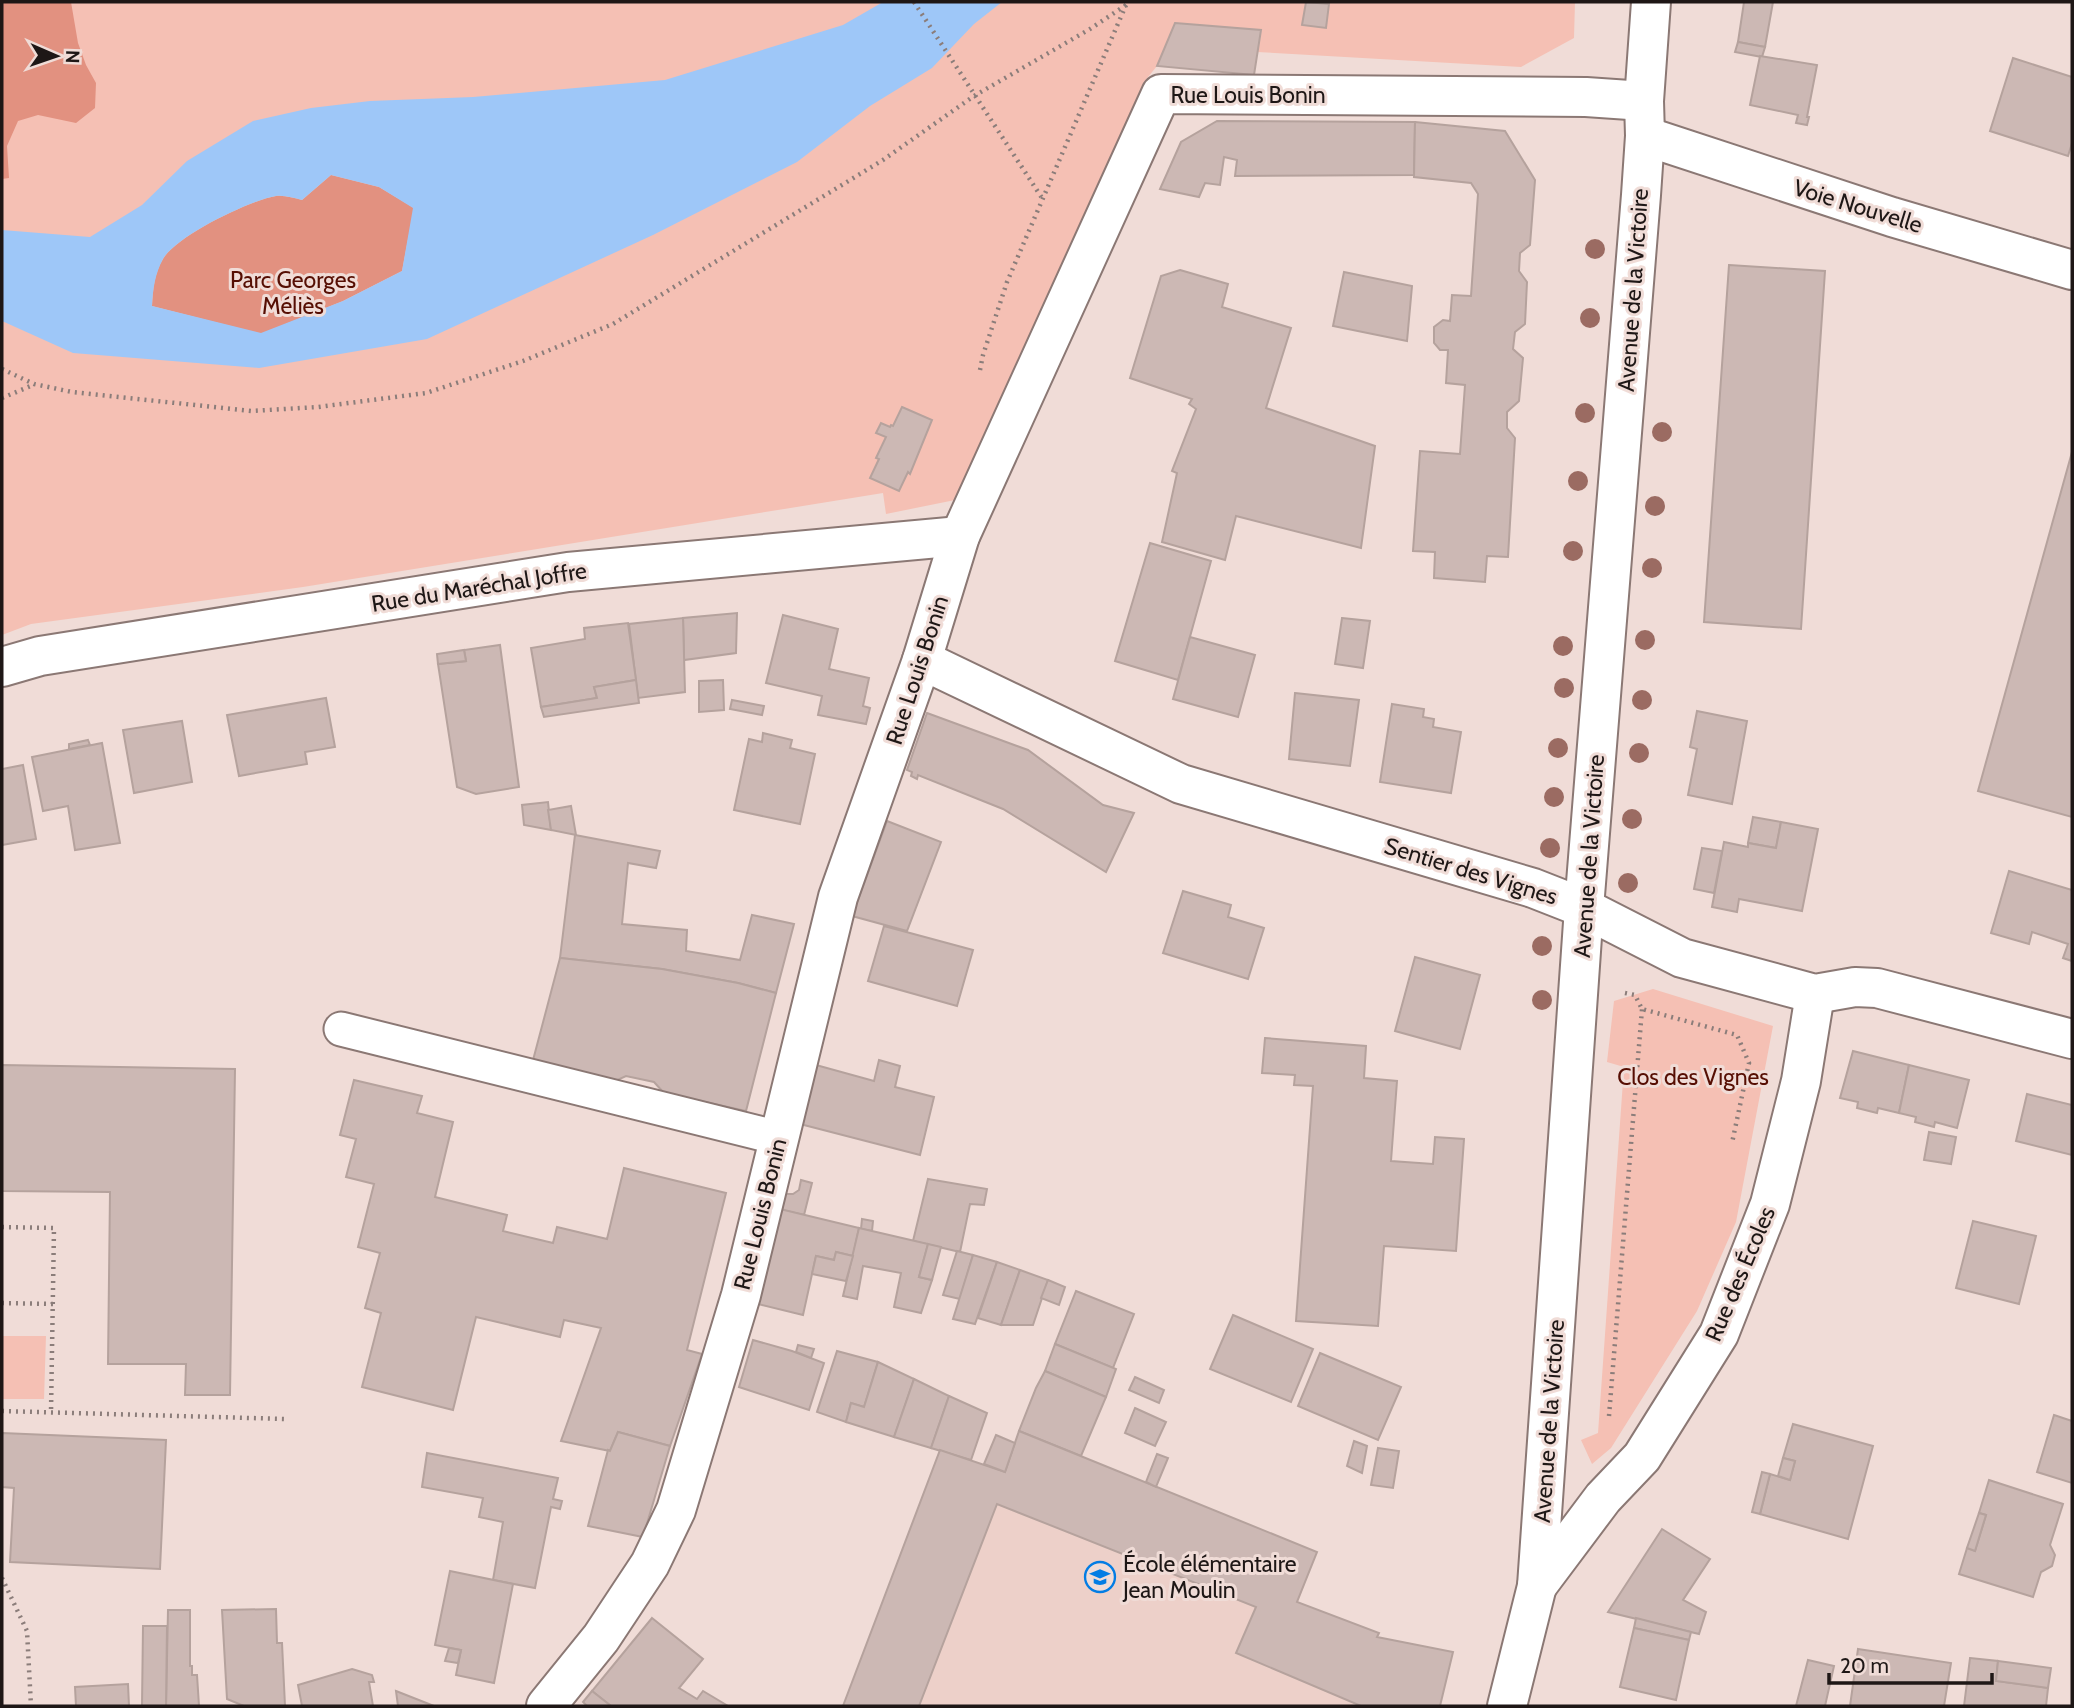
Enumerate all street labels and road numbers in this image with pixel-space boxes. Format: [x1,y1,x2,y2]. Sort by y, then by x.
street label: Rue Louis Bonin [1170,81,1326,109]
street label: Voie Nouvelle [1790,173,1926,239]
street label: Avenue de la Victoire [1612,187,1654,393]
street label: Rue du Maréchal Joffre [369,556,589,618]
street label: Rue Louis Bonin [880,592,954,748]
street label: Avenue de la Victoire [1568,753,1610,959]
street label: Sentier des Vignes [1381,831,1561,911]
street label: Rue Louis Bonin [728,1135,792,1293]
street label: Rue des Écoles [1698,1202,1781,1346]
street label: Avenue de la Victoire [1528,1318,1570,1524]

